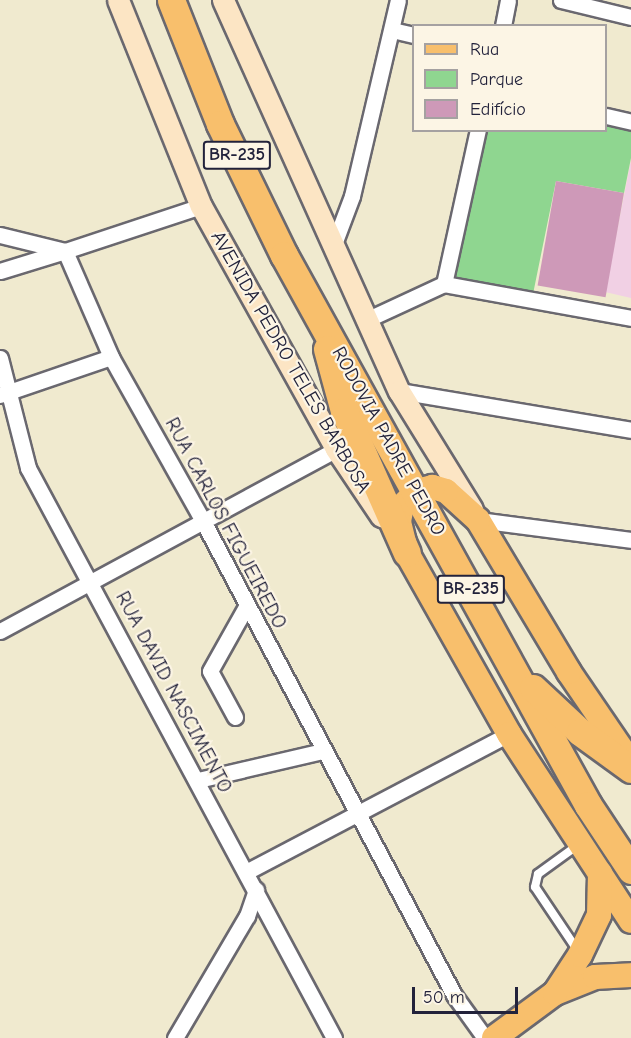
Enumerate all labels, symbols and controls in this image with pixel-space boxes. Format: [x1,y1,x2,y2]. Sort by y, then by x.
legend [412,24,607,132]
text: Rua [470,39,499,60]
text: Parque [470,69,523,90]
text: Edifício [470,99,526,120]
road number: BR-235 [202,140,272,170]
street label: AVENIDA PEDRO TELES BARBOSA [206,227,376,497]
street label: RODOVIA PADRE PEDRO [327,342,451,540]
street label: RUA CARLOS FIGUEIREDO [160,413,292,633]
road number: BR-235 [436,574,506,604]
street label: RUA DAVID NASCIMENTO [111,587,237,797]
scale bar [415,975,522,1013]
text: 50 m [423,987,465,1008]

